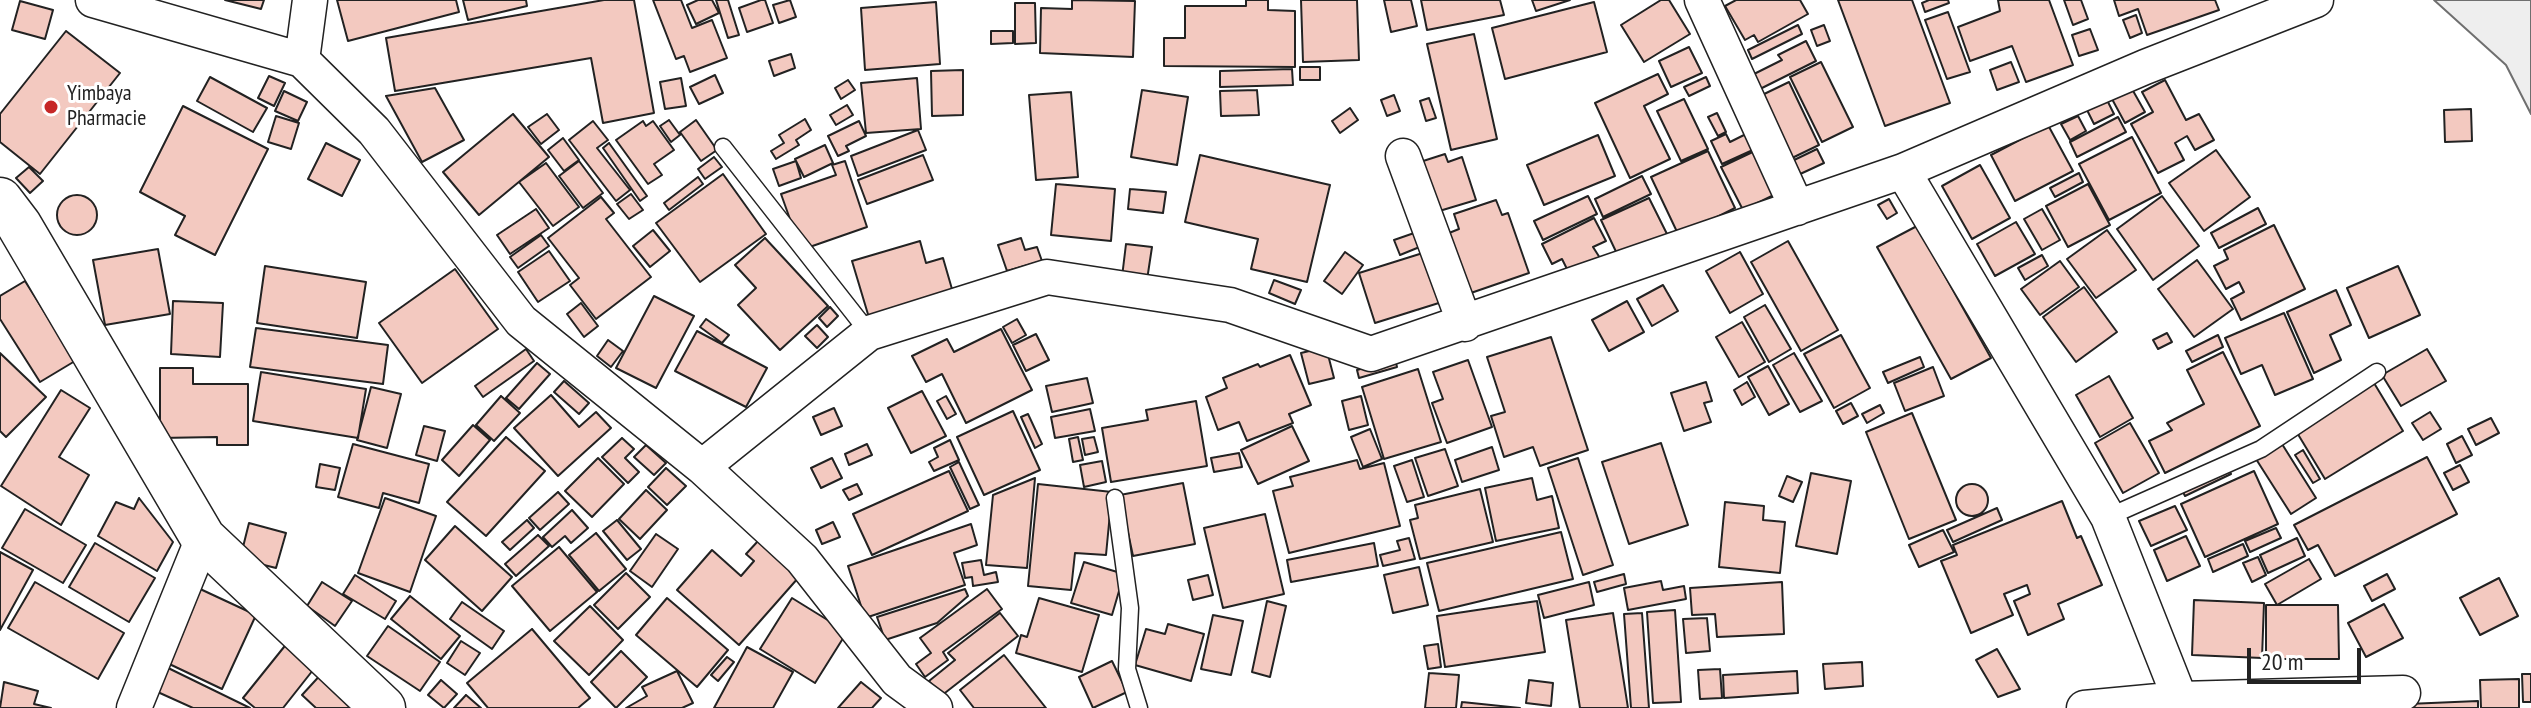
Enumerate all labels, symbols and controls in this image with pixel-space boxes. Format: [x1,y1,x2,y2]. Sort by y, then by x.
place label: Yimbaya Pharmacie [67,81,146,132]
marker: Yimbaya Pharmacie [42,98,60,116]
scale bar [2251,632,2365,682]
text: 20 m [2261,646,2303,677]

